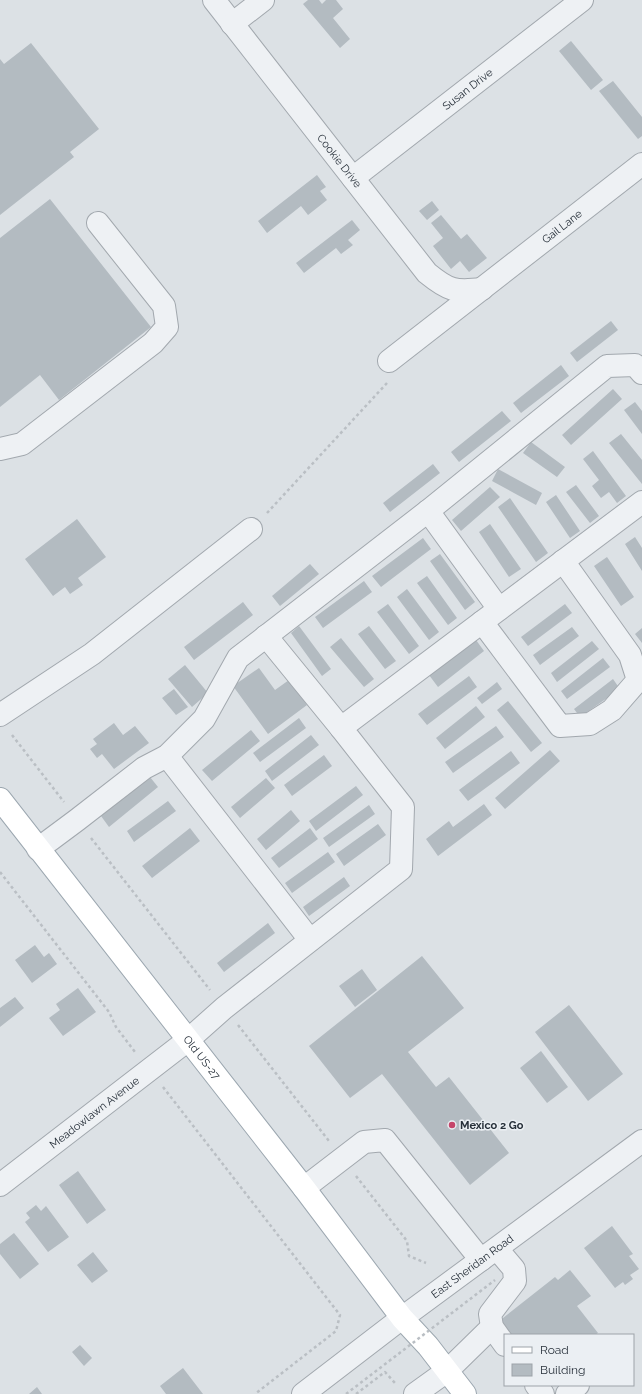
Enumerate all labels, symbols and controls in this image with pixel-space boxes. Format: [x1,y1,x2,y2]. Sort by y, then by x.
street label: Susan Drive [440,66,496,113]
street label: Cookie Drive [314,132,364,191]
street label: Gail Lane [540,207,585,246]
street label: Old US-27 [180,1033,223,1082]
street label: Meadowlawn Avenue [47,1074,142,1151]
place label: Mexico 2 Go [460,1119,524,1132]
marker: Mexico 2 Go [447,1120,457,1130]
street label: East Sheridan Road [429,1232,516,1301]
legend [504,1334,634,1386]
text: Road [540,1343,569,1357]
text: Building [540,1363,586,1377]

